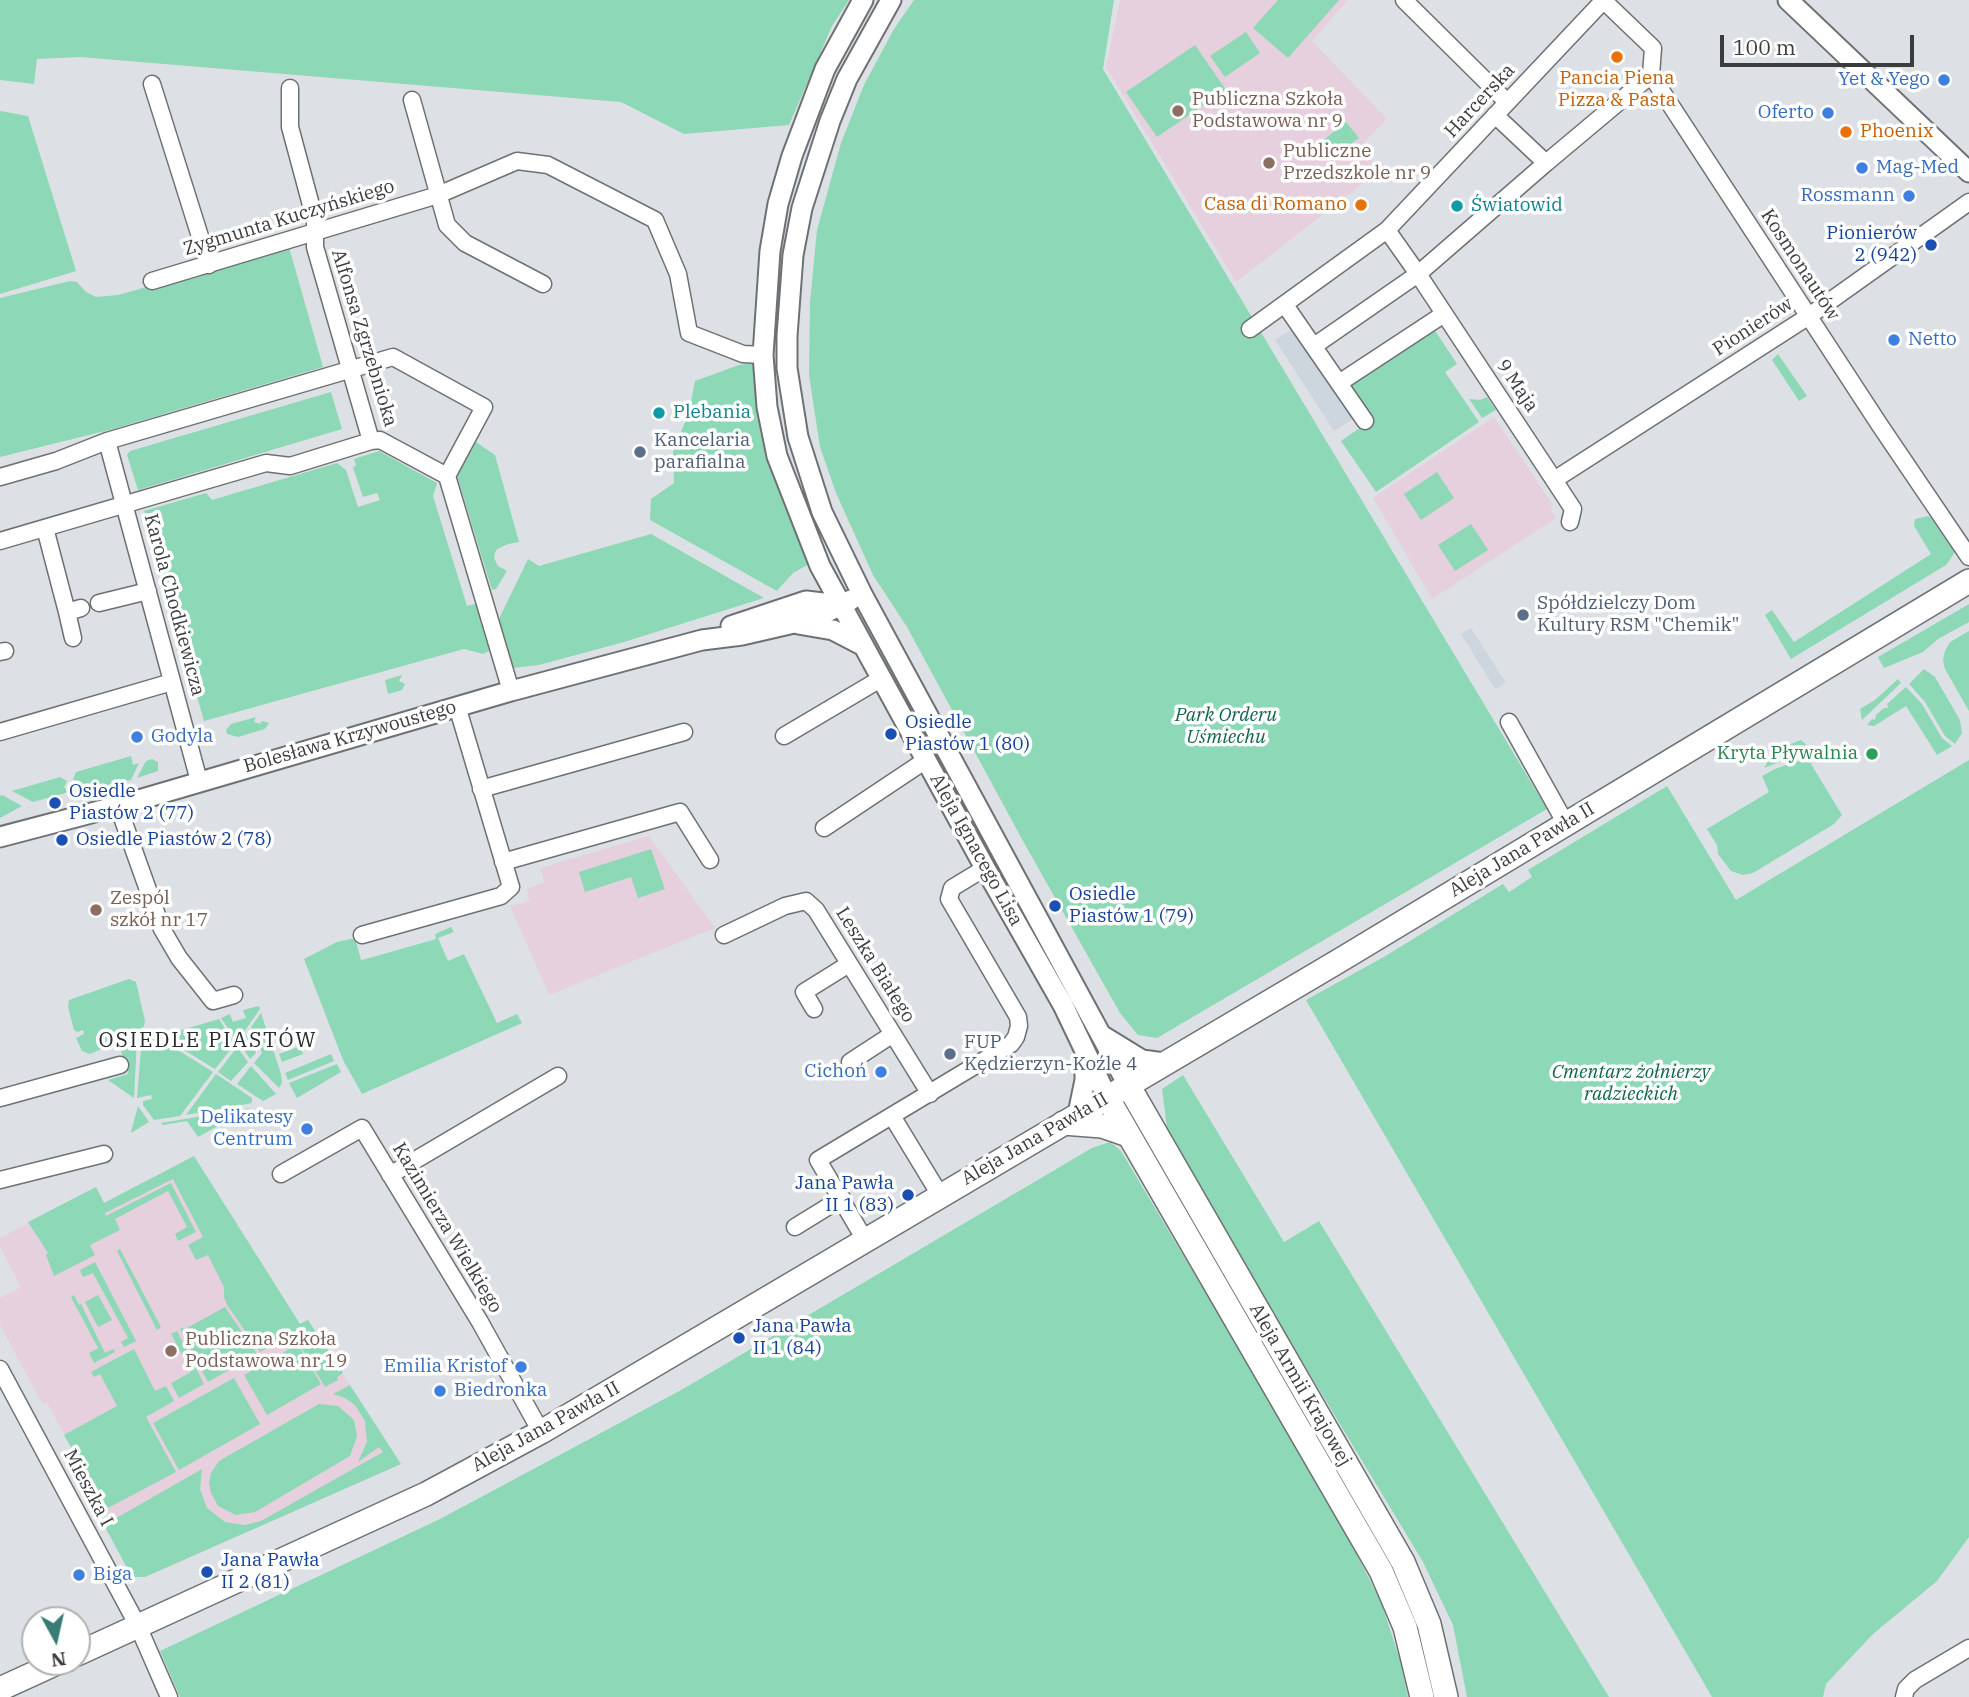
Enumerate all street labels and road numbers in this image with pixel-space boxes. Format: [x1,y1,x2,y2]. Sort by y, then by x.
street label: Harcerska [1440,59,1520,143]
street label: Zygmunta Kuczyńskiego [181,175,397,261]
street label: Kosmonautów [1756,205,1844,325]
street label: Alfonsa Zgrzebnioka [326,247,402,429]
street label: Pionierów [1709,293,1797,361]
street label: 9 Maja [1491,355,1543,417]
street label: Karola Chodkiewicza [139,511,209,699]
street label: Bolesława Krzywoustego [241,696,459,778]
street label: Aleja Ignacego Lisa [925,770,1027,930]
street label: Aleja Jana Pawła II [1445,798,1599,902]
street label: Leszka Białego [830,903,920,1027]
street label: Aleja Jana Pawła II [958,1088,1112,1190]
street label: Kazimierza Wielkiego [387,1139,507,1317]
street label: Aleja Armii Krajowej [1244,1300,1356,1470]
street label: Aleja Jana Pawła II [468,1377,624,1477]
street label: Mieszka I [58,1446,118,1530]

